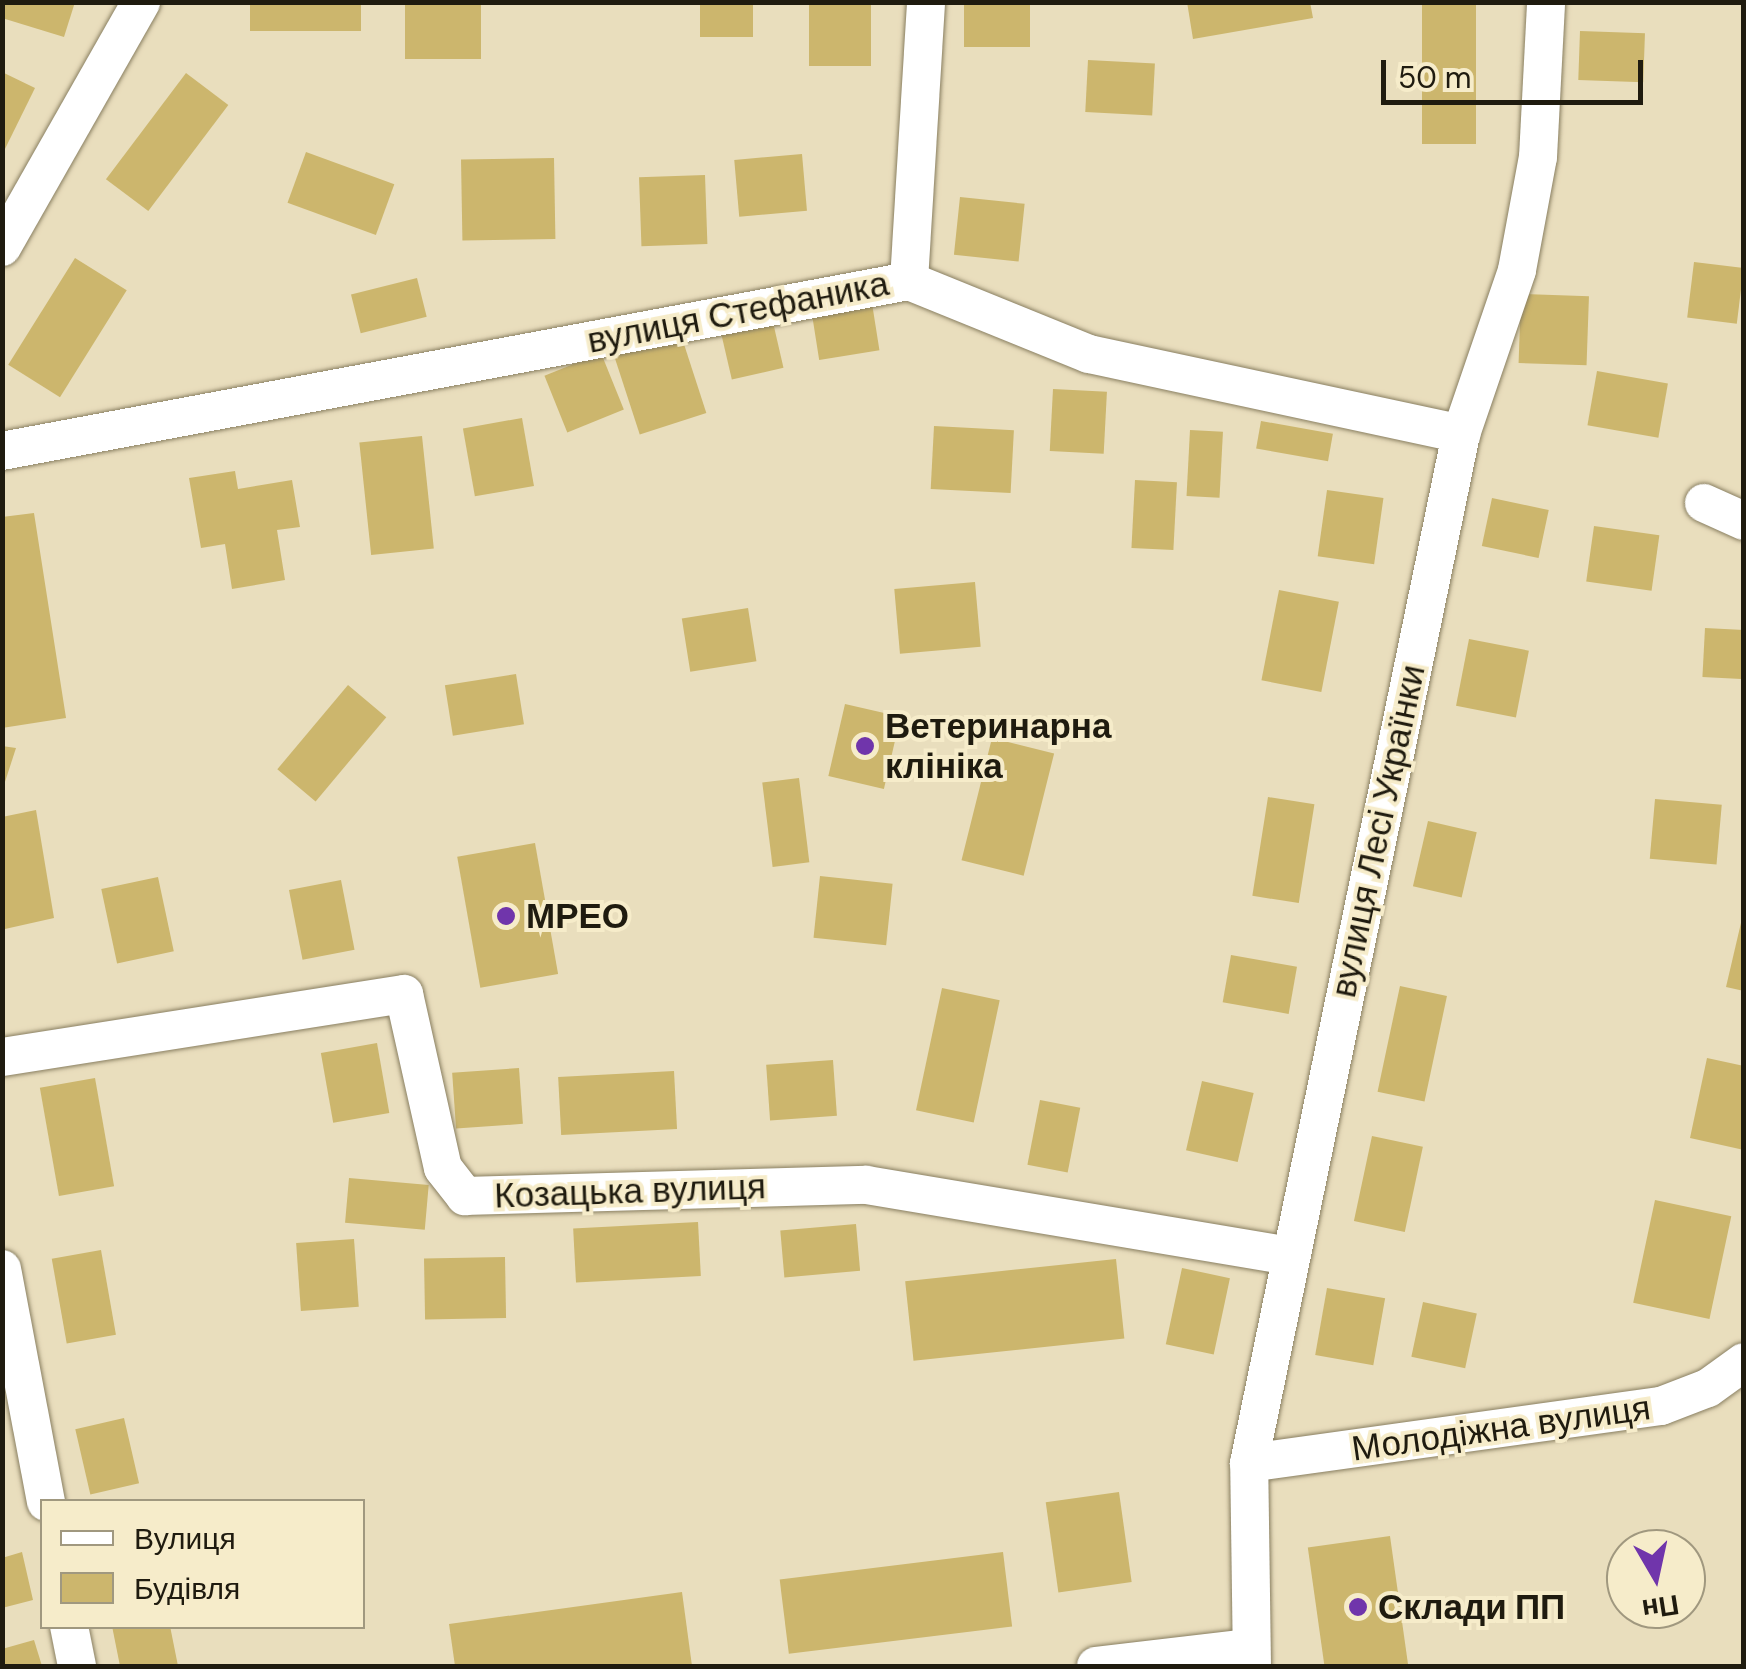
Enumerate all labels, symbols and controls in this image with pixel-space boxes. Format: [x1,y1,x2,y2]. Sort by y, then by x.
scale bar [1386,40,1648,102]
text: 50 m [1398,58,1472,97]
street label: вулиця Стефаника [584,262,892,362]
street label: вулиця Лесі Українки [1322,661,1434,1001]
place label: Ветеринарна клініка [885,705,1111,787]
marker: Ветеринарна клініка [854,735,876,757]
place label: МРЕО [526,895,629,937]
marker: МРЕО [495,905,517,927]
street label: Козацька вулиця [494,1165,766,1217]
street label: Молодіжна вулиця [1349,1386,1653,1470]
legend [40,1499,365,1629]
text: Вулиця [134,1519,236,1558]
north arrow [1606,1529,1706,1629]
text: Будівля [134,1569,240,1608]
place label: Склади ПП [1378,1586,1565,1628]
text: Пн [1639,1586,1682,1628]
marker: Склади ПП [1347,1596,1369,1618]

